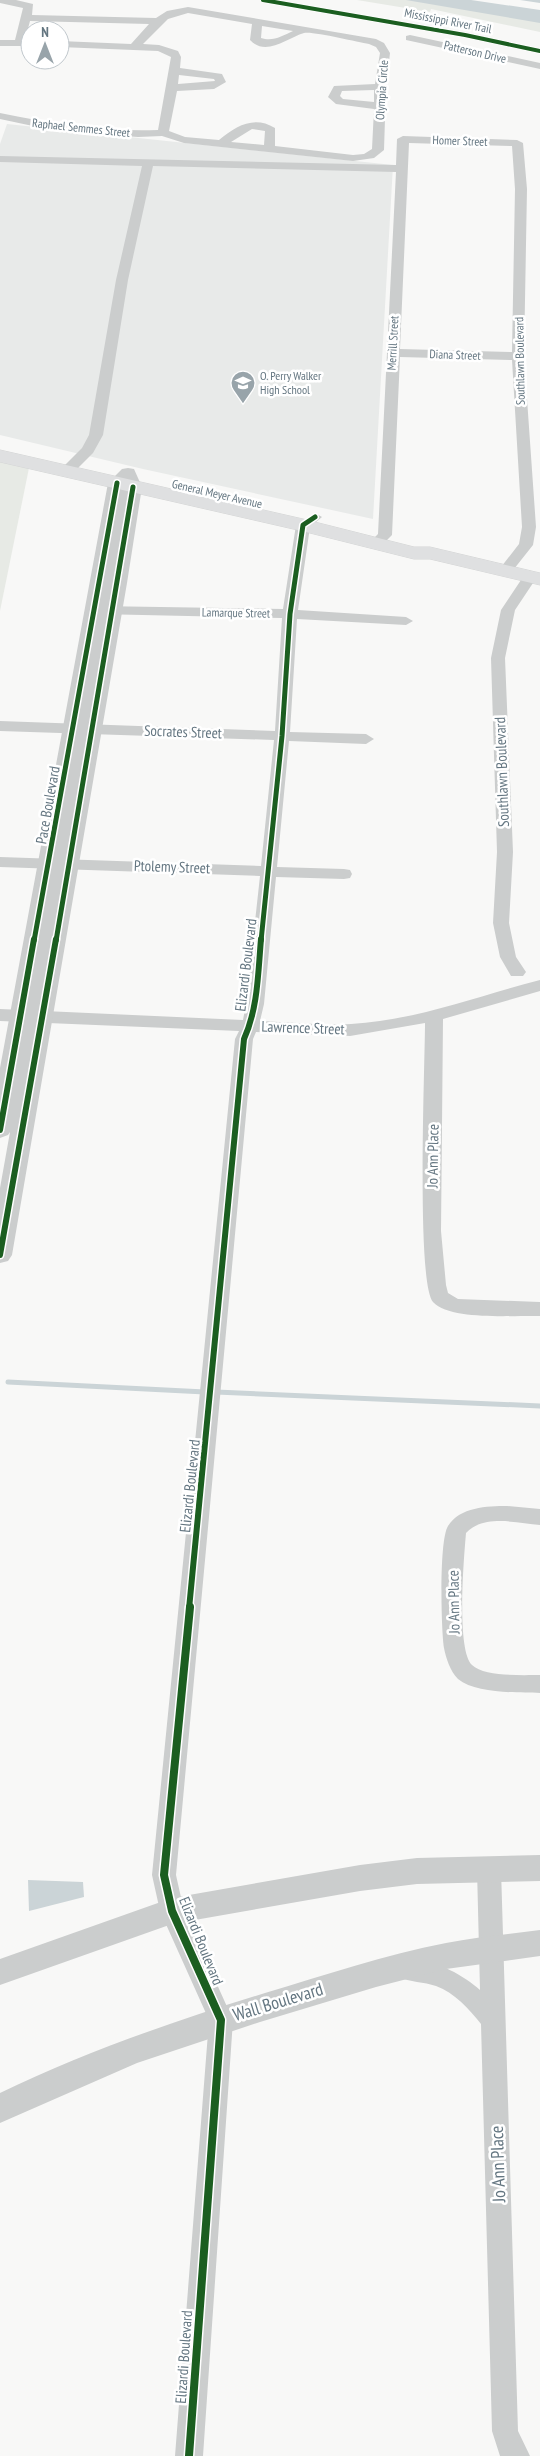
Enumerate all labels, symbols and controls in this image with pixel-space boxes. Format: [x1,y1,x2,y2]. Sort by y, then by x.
street label: Mississippi River Trail [403,5,493,36]
north arrow [20,20,70,70]
text: N [41,23,49,41]
street label: Patterson Drive [442,37,508,66]
street label: Olympia Circle [372,59,391,121]
street label: Raphael Semmes Street [31,115,131,140]
street label: Homer Street [432,132,488,149]
street label: Merrill Street [384,315,401,371]
street label: Southlawn Boulevard [511,317,528,405]
street label: Diana Street [429,346,482,363]
place label: O. Perry Walker High School [260,368,322,397]
school or university icon: O. Perry Walker High School [230,370,256,404]
street label: General Meyer Avenue [170,476,264,511]
street label: Lamarque Street [202,604,271,621]
street label: Southlawn Boulevard [490,717,513,827]
street label: Socrates Street [144,721,222,742]
street label: Pace Boulevard [31,764,64,845]
street label: Ptolemy Street [134,856,210,877]
street label: Elizardi Boulevard [230,917,261,1013]
street label: Lawrence Street [261,1017,345,1038]
street label: Jo Ann Place [422,1124,443,1189]
street label: Elizardi Boulevard [175,1438,204,1533]
street label: Jo Ann Place [443,1570,464,1635]
street label: Elizardi Boulevard [175,1894,228,1988]
street label: Wall Boulevard [230,1977,326,2026]
street label: Jo Ann Place [485,2125,510,2204]
street label: Elizardi Boulevard [171,2310,196,2404]

